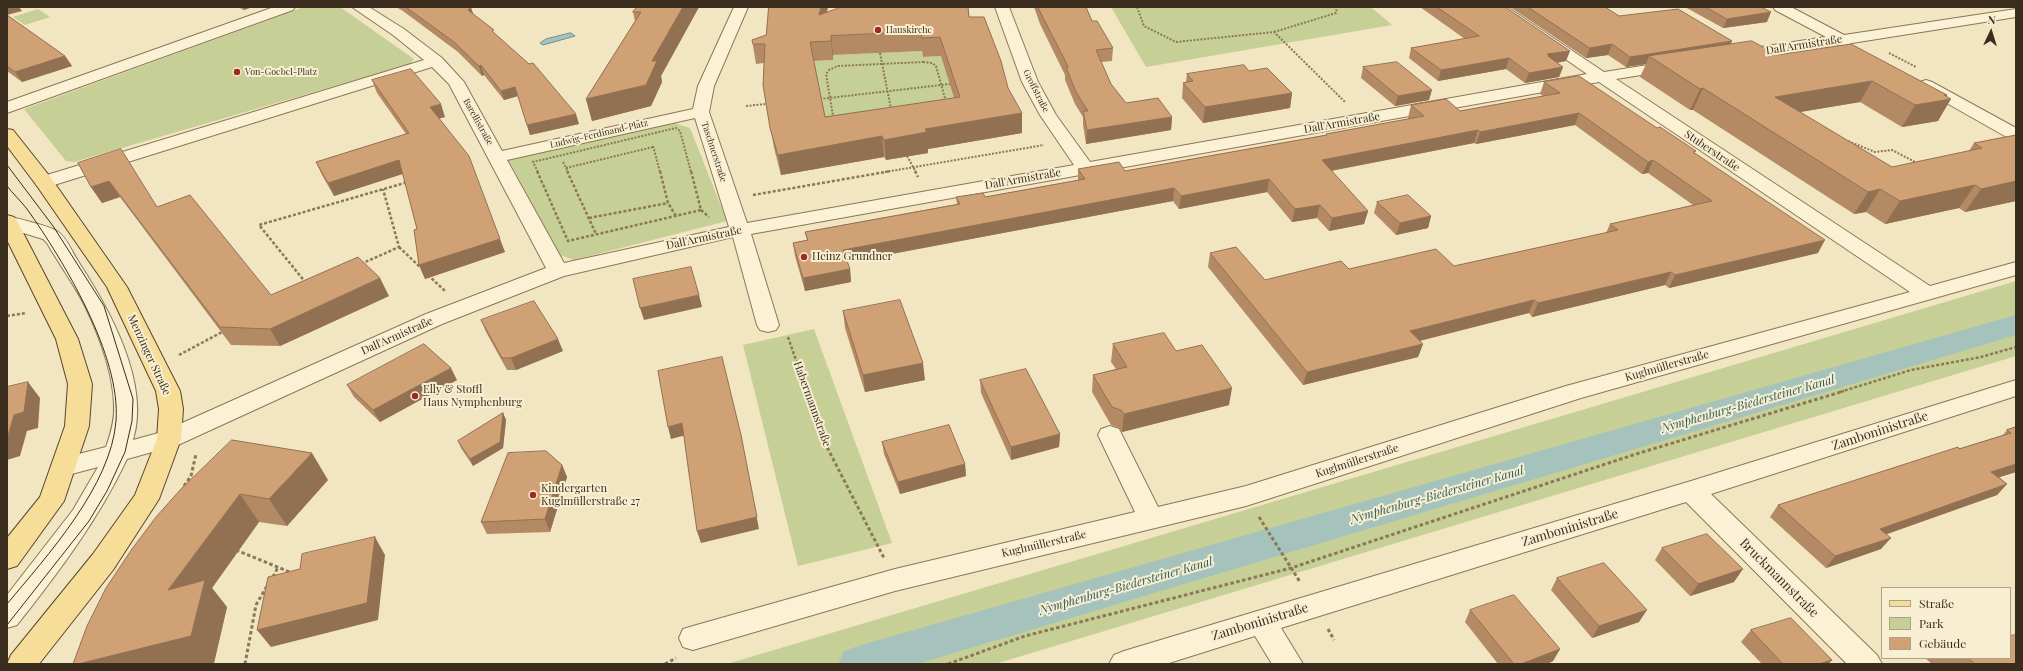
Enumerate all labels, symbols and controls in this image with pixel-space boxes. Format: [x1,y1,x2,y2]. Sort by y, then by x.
north arrow [1971,12,2011,52]
text: N [1987,12,1996,27]
marker: Hauskirche [873,25,883,35]
place label: Hauskirche [886,25,932,35]
street label: Dall'Armistraße [1765,32,1843,58]
marker: Von-Goebel-Platz [232,67,242,77]
place label: Von-Goebel-Platz [245,67,317,77]
street label: Groffstraße [1021,68,1051,114]
street label: Barellistraße [461,97,495,147]
street label: Dall'Armistraße [1303,110,1381,136]
street label: Ludwig-Ferdinand-Platz [549,117,649,151]
street label: Taschnerstraße [699,120,729,184]
street label: Stuberstraße [1682,128,1742,174]
street label: Dall'Armistraße [984,166,1062,192]
street label: Dall'Armistraße [665,224,743,252]
place label: Heinz Grundner [812,250,892,264]
marker: Heinz Grundner [799,252,809,262]
street label: Menzinger Straße [125,313,173,397]
street label: Dall'Armistraße [359,314,435,358]
street label: Kuglmüllerstraße [1624,348,1710,384]
street label: Habermannstraße [790,359,834,449]
water label: Nymphenburg-Biedersteiner Kanal [1660,372,1836,436]
place label: Elly & Stoffl Haus Nymphenburg [423,383,522,409]
marker: Elly & Stoffl Haus Nymphenburg [410,391,420,401]
street label: Zamboninistraße [1830,408,1930,454]
street label: Kuglmüllerstraße [1314,441,1400,481]
water label: Nymphenburg-Biedersteiner Kanal [1349,463,1525,527]
place label: Kindergarten Kuglmüllerstraße 27 [541,482,640,508]
marker: Kindergarten Kuglmüllerstraße 27 [528,490,538,500]
street label: Zamboninistraße [1520,506,1620,550]
street label: Kuglmüllerstraße [1000,528,1088,560]
street label: Bruckmannstraße [1736,535,1822,621]
water label: Nymphenburg-Biedersteiner Kanal [1038,554,1214,618]
legend [1881,587,2011,659]
text: Straße [1919,595,1954,611]
street label: Zamboninistraße [1210,600,1310,644]
text: Park [1919,615,1944,631]
text: Gebäude [1919,635,1966,651]

